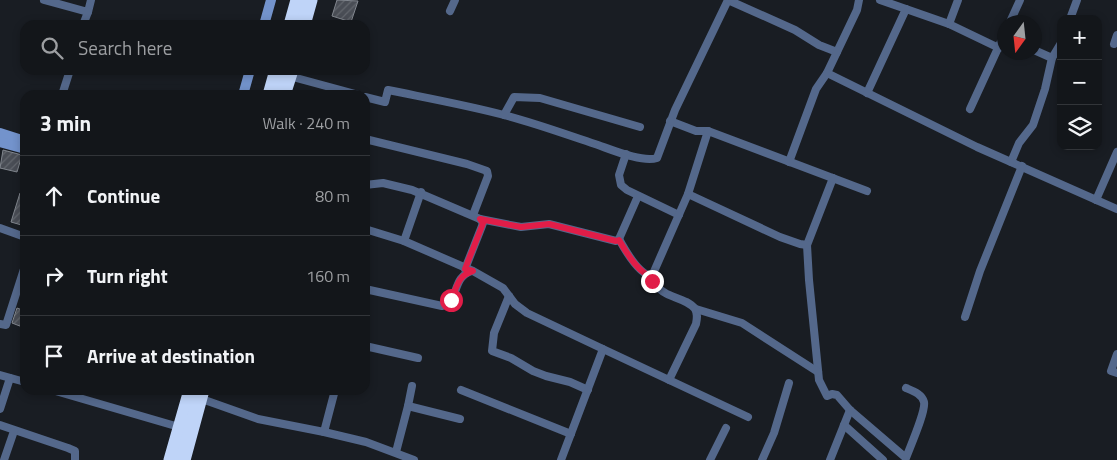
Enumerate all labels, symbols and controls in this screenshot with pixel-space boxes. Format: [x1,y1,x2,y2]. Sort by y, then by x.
north arrow [997,15,1042,60]
map controls [1057,15,1102,150]
button: + [1057,15,1102,60]
search box [20,20,370,75]
text: Search here [78,33,172,62]
icon: search [38,34,66,62]
button: − [1057,60,1102,105]
button: layers [1057,105,1102,150]
text: 3 min [40,107,91,139]
text: Walk · 240 m [262,111,350,135]
text: Continue [87,181,160,210]
icon: ahead [40,182,68,210]
text: 80 m [315,184,350,208]
text: Turn right [87,261,168,290]
icon: right [40,262,68,290]
text: 160 m [306,264,350,288]
route end [641,270,664,293]
route start [440,289,463,312]
text: Arrive at destination [87,341,255,370]
icon: arrive [40,342,68,370]

